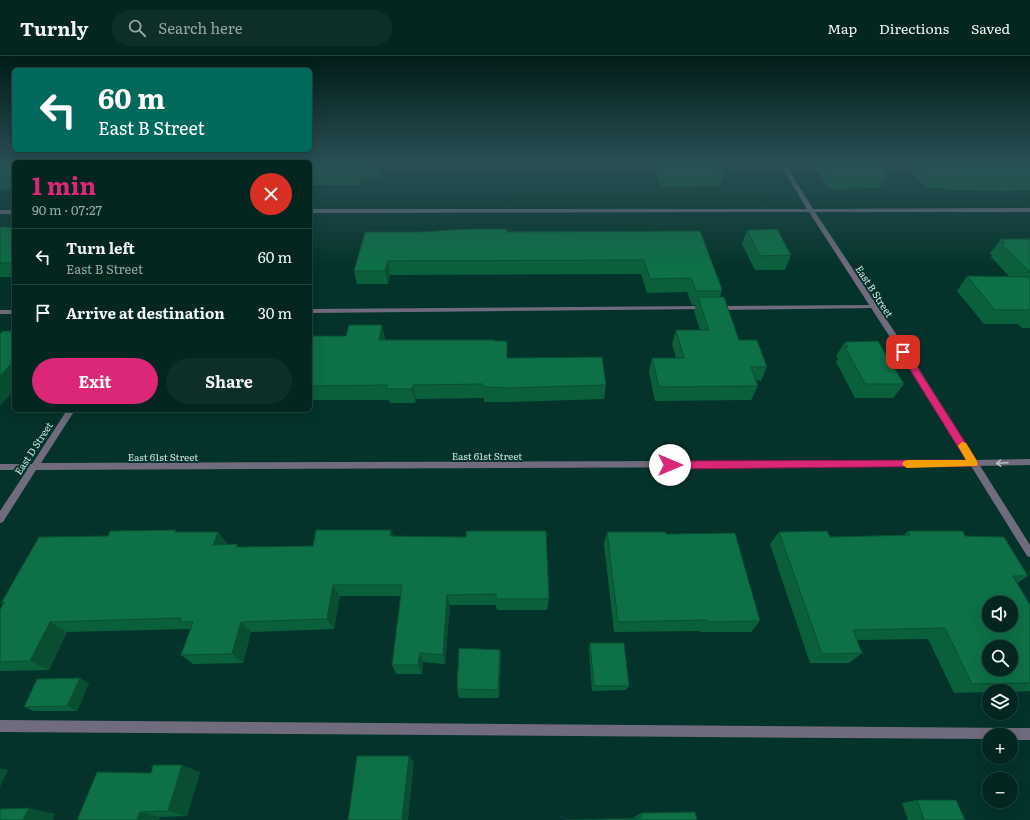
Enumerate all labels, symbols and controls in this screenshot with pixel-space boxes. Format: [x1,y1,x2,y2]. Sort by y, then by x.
search box [112,10,392,46]
text: Turnly [20,14,88,42]
text: Search here [158,16,242,39]
icon: search [126,17,148,39]
text: Map [827,18,857,38]
text: Directions [879,18,949,38]
text: Saved [971,18,1010,38]
text: 60 m [98,76,165,118]
icon: left [32,84,84,136]
text: East B Street [98,114,205,141]
text: 1 min [32,167,96,202]
button: close [250,173,292,215]
text: 90 m · 07:27 [32,200,102,219]
text: Turn left [66,236,135,259]
text: 60 m [258,245,292,268]
icon: left [32,246,54,268]
text: East B Street [66,259,143,278]
street label: East B Street [853,262,897,320]
text: Arrive at destination [66,301,225,324]
text: 30 m [258,301,292,324]
icon: arrive [32,302,54,324]
pin [886,335,920,369]
icon: arrive [892,341,914,363]
button: Exit [32,358,158,404]
button: Share [166,358,292,404]
street label: East D Street [10,419,56,477]
position arrow [649,444,691,486]
street label: East 61st Street [452,448,522,463]
street label: East 61st Street [128,449,198,464]
one-way arrow [996,460,1009,467]
map controls [982,596,1018,808]
button: sound [982,596,1018,632]
button: search [982,640,1018,676]
button: layers [982,684,1018,720]
button: + [982,728,1018,764]
button: − [982,772,1018,808]

